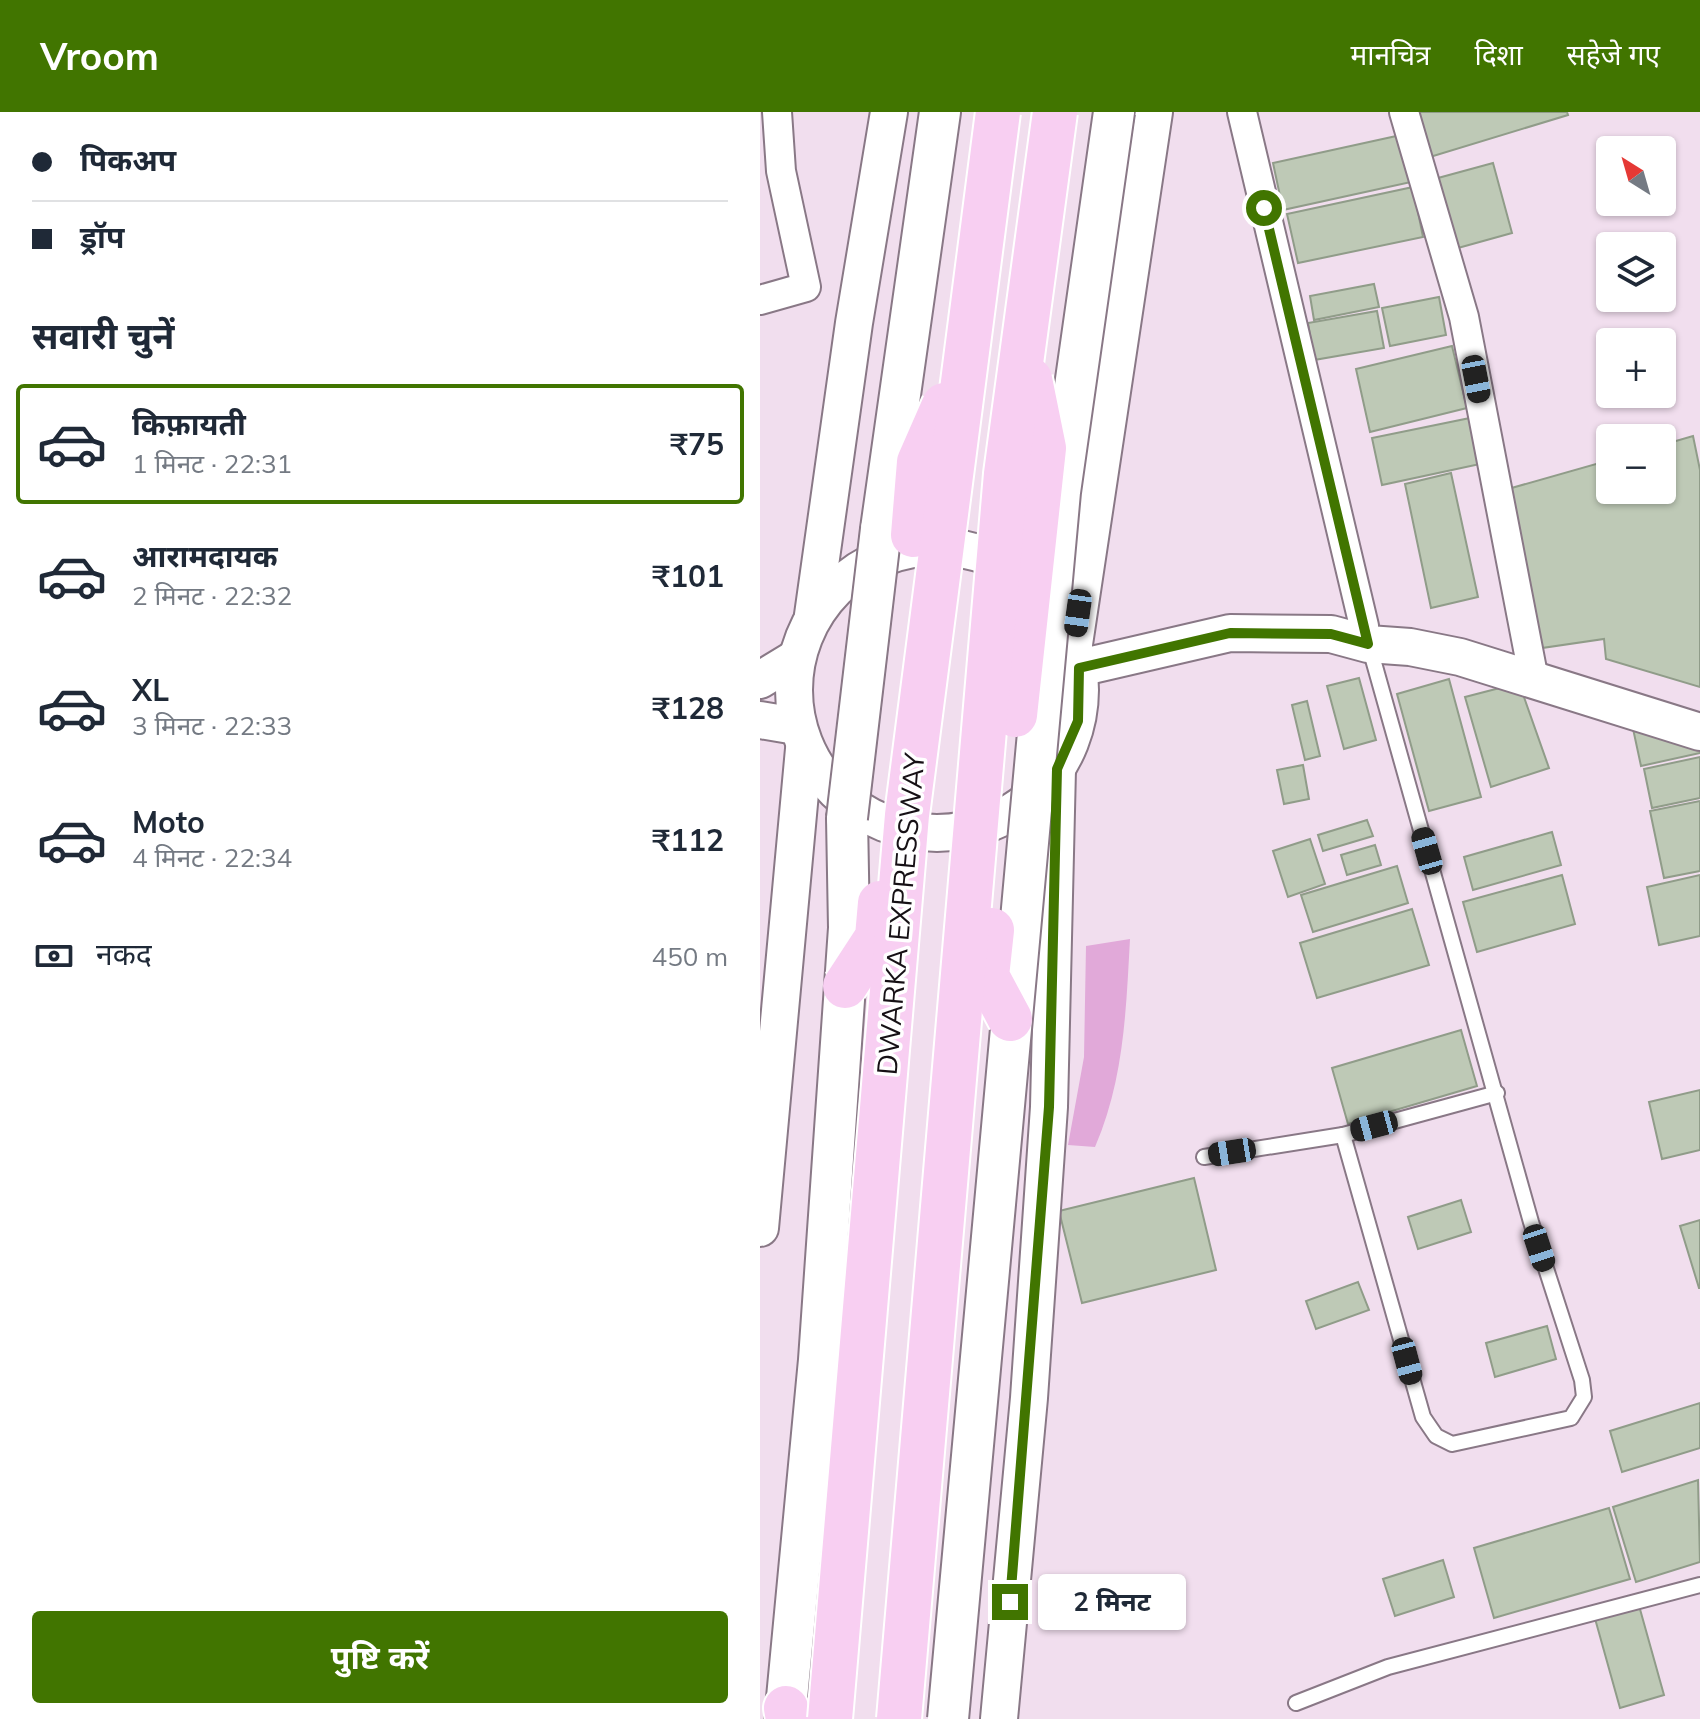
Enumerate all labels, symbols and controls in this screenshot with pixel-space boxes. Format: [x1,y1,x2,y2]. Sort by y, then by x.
text: Vroom [40,32,159,80]
text: मानचित्र [1350,37,1430,72]
text: दिशा [1474,37,1523,72]
text: सहेजे गए [1567,37,1660,72]
north arrow [1596,136,1676,216]
map controls [1596,136,1676,504]
text: पिकअप [80,141,176,179]
route start [1246,190,1282,226]
text: ड्रॉप [80,218,124,256]
button: layers [1596,232,1676,312]
text: सवारी चुनें [32,313,174,358]
button: + [1596,328,1676,408]
car [1460,353,1492,405]
text: किफ़ायती [132,405,246,443]
icon: car [36,408,108,480]
button: − [1596,424,1676,504]
text: ₹75 [670,425,724,463]
text: 1 मिनट · 22:31 [132,447,292,480]
text: आरामदायक [132,537,278,575]
icon: car [36,540,108,612]
text: ₹101 [652,557,724,595]
text: 2 मिनट · 22:32 [132,579,292,612]
car [1063,588,1093,638]
text: XL [132,671,169,709]
icon: car [36,672,108,744]
text: ₹128 [652,689,724,727]
text: 3 मिनट · 22:33 [132,709,292,742]
street label: DWARKA EXPRESSWAY [868,751,932,1076]
text: Moto [132,803,205,841]
icon: car [36,804,108,876]
text: ₹112 [652,821,724,859]
car [1409,825,1445,877]
text: 4 मिनट · 22:34 [132,841,292,874]
icon: cash [32,934,76,978]
text: नकद [96,935,152,973]
text: 450 m [652,940,728,973]
car [1348,1108,1400,1144]
car [1206,1136,1258,1168]
car [1520,1221,1558,1275]
car [1389,1335,1425,1387]
callout: 2 मिनट [1038,1574,1186,1630]
route end [992,1584,1028,1620]
text: 2 मिनट [1073,1585,1151,1618]
button: पुष्टि करें [32,1611,728,1703]

